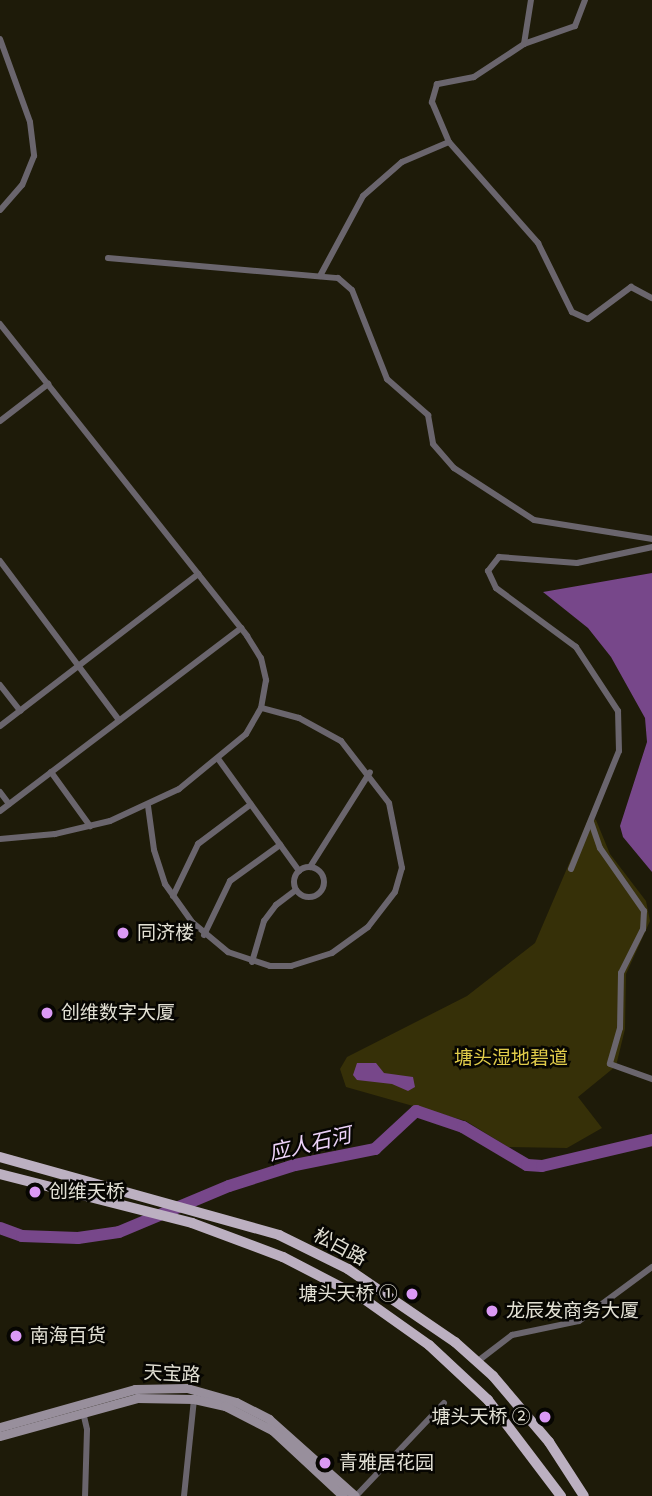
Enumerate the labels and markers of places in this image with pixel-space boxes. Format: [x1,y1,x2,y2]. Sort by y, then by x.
place label: 同济楼 [137,922,194,944]
marker: 同济楼 [115,925,131,941]
place label: 创维数字大厦 [61,1002,175,1024]
marker: 创维数字大厦 [39,1005,55,1021]
place label: 创维天桥 [49,1181,125,1203]
marker: 创维天桥 [27,1184,43,1200]
place label: 塘头天桥 ① [298,1283,398,1305]
marker: 塘头天桥 ① [404,1286,420,1302]
place label: 龙辰发商务大厦 [506,1300,639,1322]
marker: 龙辰发商务大厦 [484,1303,500,1319]
place label: 南海百货 [30,1325,106,1347]
marker: 南海百货 [8,1328,24,1344]
place label: 塘头天桥 ② [431,1406,531,1428]
marker: 塘头天桥 ② [537,1409,553,1425]
place label: 青雅居花园 [339,1452,434,1474]
marker: 青雅居花园 [317,1455,333,1471]

